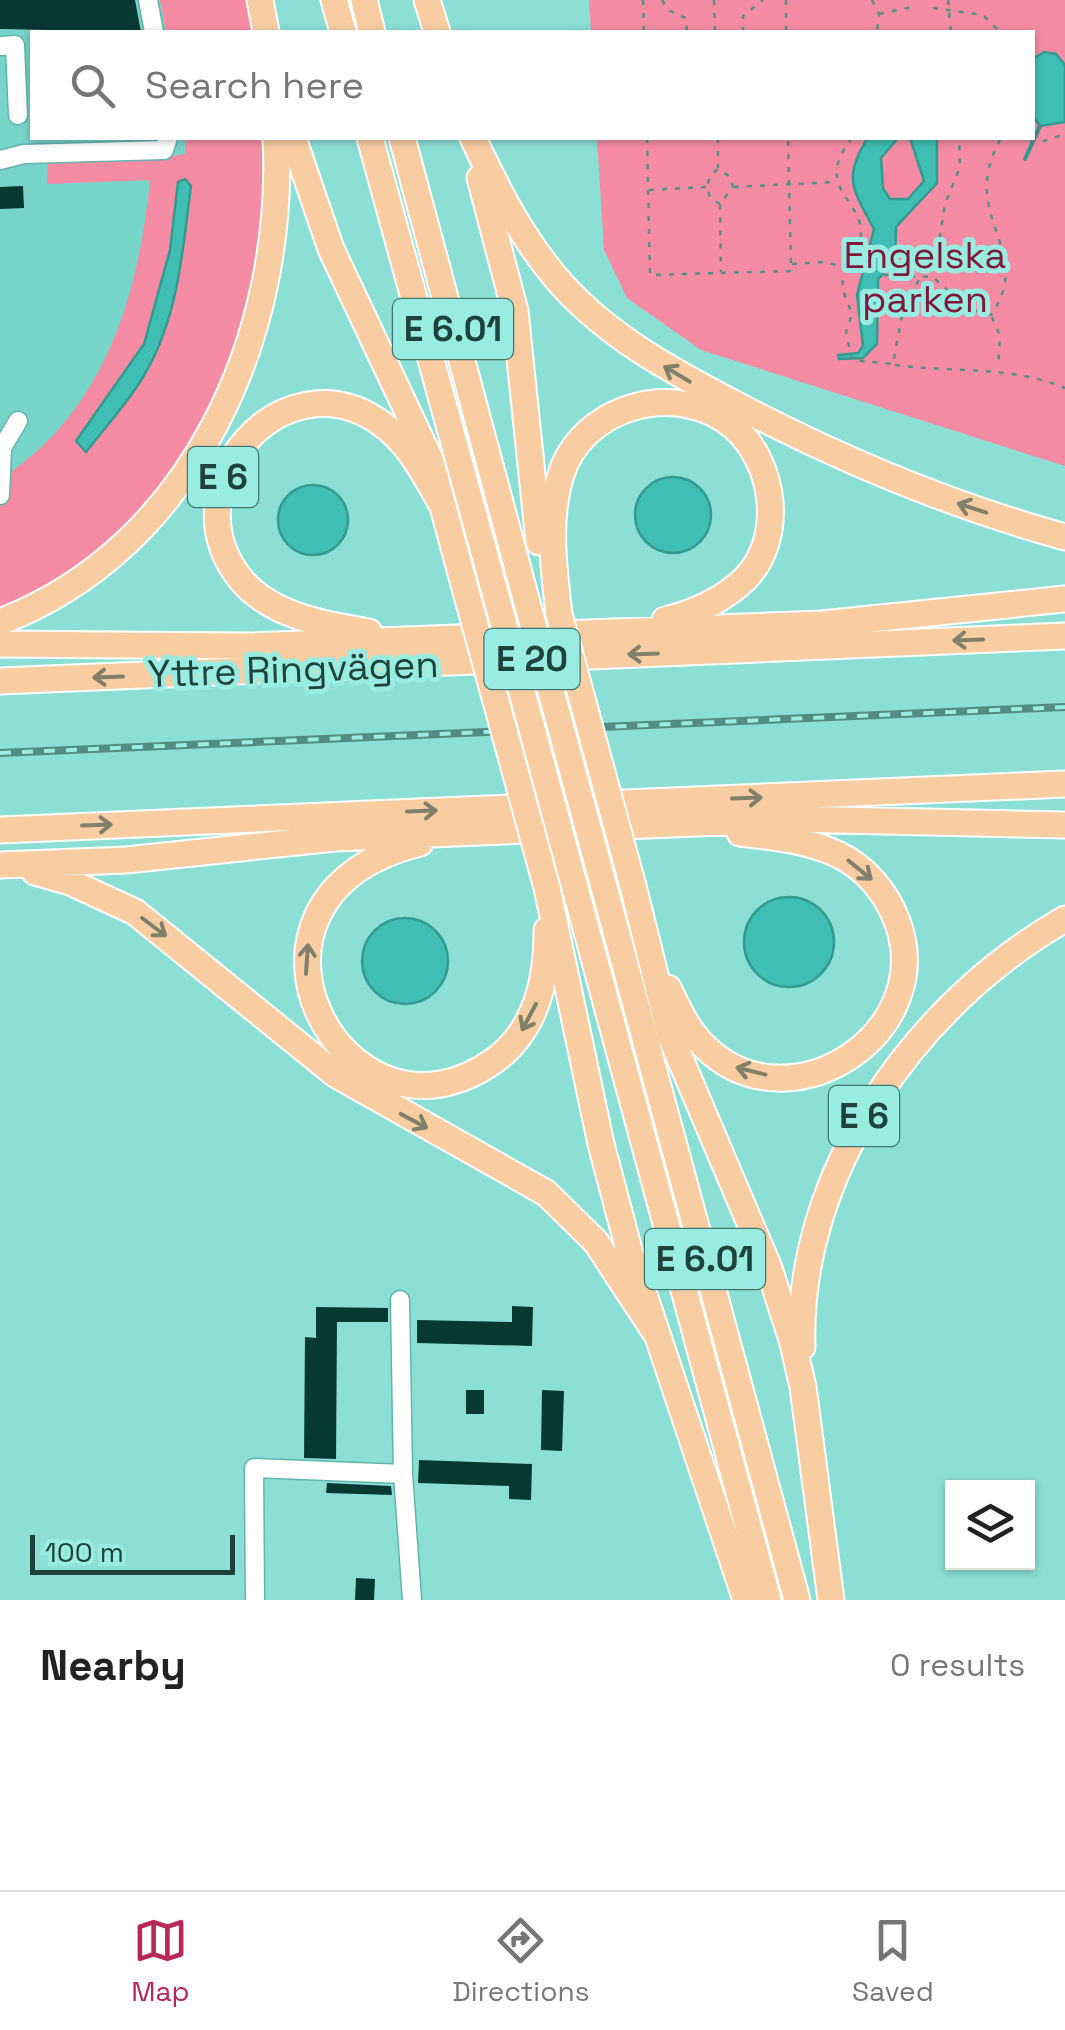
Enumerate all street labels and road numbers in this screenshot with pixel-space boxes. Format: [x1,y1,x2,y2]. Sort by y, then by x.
road number: E 6.01 [393,299,513,359]
road number: E 6 [188,447,258,507]
road number: E 20 [484,629,580,689]
street label: Yttre Ringvägen [147,640,439,698]
road number: E 6 [829,1086,899,1146]
road number: E 6.01 [645,1229,765,1289]

